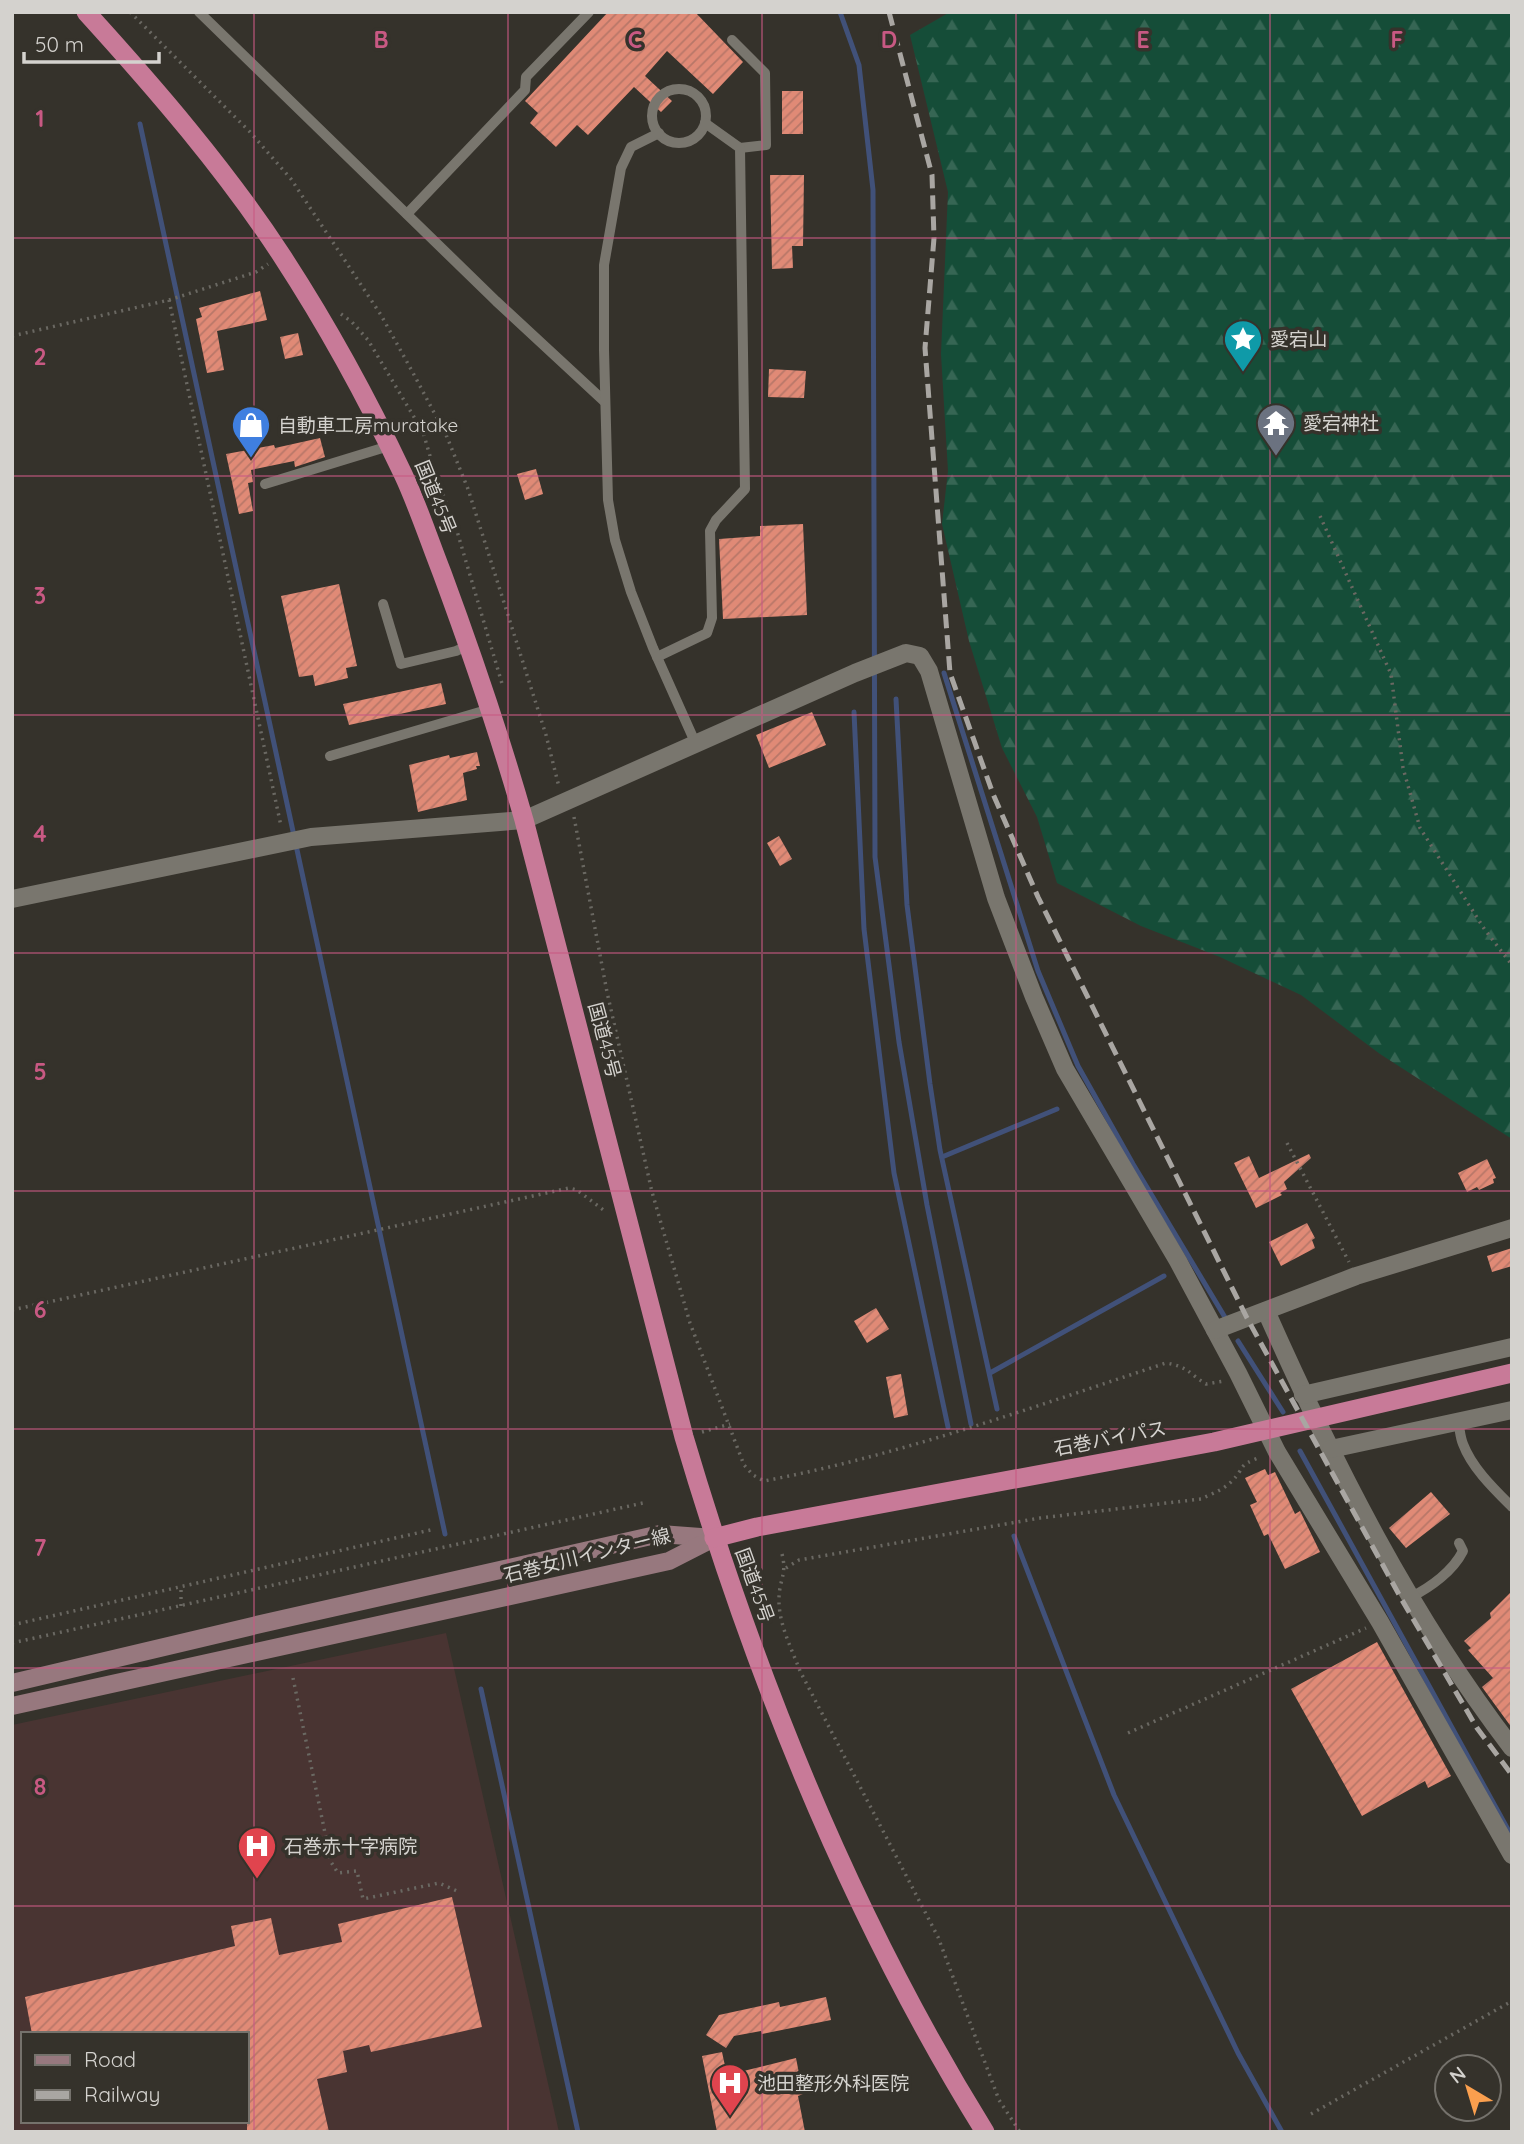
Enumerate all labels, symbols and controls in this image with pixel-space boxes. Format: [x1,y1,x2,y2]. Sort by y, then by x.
scale bar [24,21,159,65]
text: B [373,25,389,54]
text: C [628,25,642,54]
text: D [881,25,897,54]
text: E [1136,25,1150,54]
text: F [1391,25,1403,54]
text: 50 m [35,31,84,57]
text: 1 [36,104,44,133]
place icon: 愛宕山 [1222,318,1264,373]
place label: 愛宕山 [1270,327,1327,351]
text: 2 [33,342,47,371]
temple icon: 愛宕神社 [1255,402,1297,457]
shop icon: 自動車工房muratake [230,404,272,459]
place label: 愛宕神社 [1303,411,1379,435]
place label: 自動車工房muratake [278,413,458,437]
street label: 国道45号 [410,457,462,537]
text: 3 [34,581,46,610]
text: 4 [33,819,47,848]
street label: 国道45号 [583,999,627,1081]
text: 5 [33,1057,47,1086]
text: 6 [34,1295,46,1324]
street label: 石巻バイパス [1052,1415,1168,1461]
street label: 石巻女川インター線 [501,1523,673,1587]
text: 7 [34,1533,47,1562]
street label: 国道45号 [730,1544,780,1626]
text: 8 [34,1772,46,1801]
hospital icon: 石巻赤十字病院 [236,1825,278,1880]
place label: 石巻赤十字病院 [284,1834,417,1858]
legend [21,2032,248,2123]
text: Road [84,2046,136,2072]
north arrow [1433,2053,1503,2123]
text: N [1445,2061,1470,2088]
hospital icon: 池田整形外科医院 [709,2062,751,2117]
place label: 池田整形外科医院 [757,2071,909,2095]
text: Railway [84,2081,160,2107]

